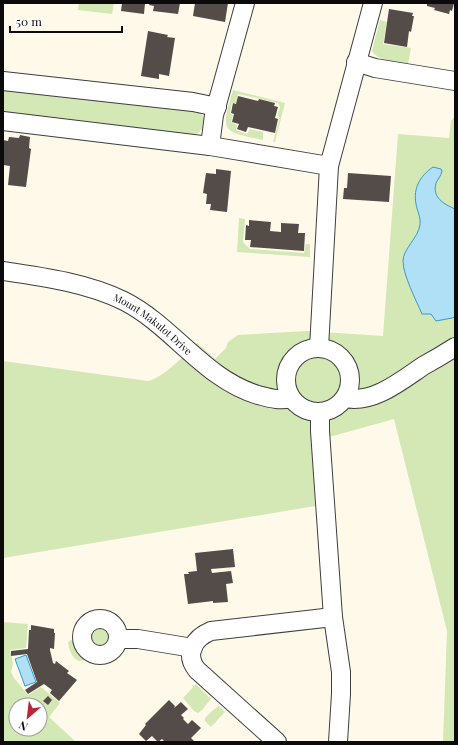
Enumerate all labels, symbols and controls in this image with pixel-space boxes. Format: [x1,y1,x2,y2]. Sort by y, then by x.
scale bar [10,8,122,34]
text: 50 m [16,13,42,29]
street label: Mount Makulot Drive [111,290,195,358]
north arrow [8,697,48,737]
text: N [16,718,30,735]

